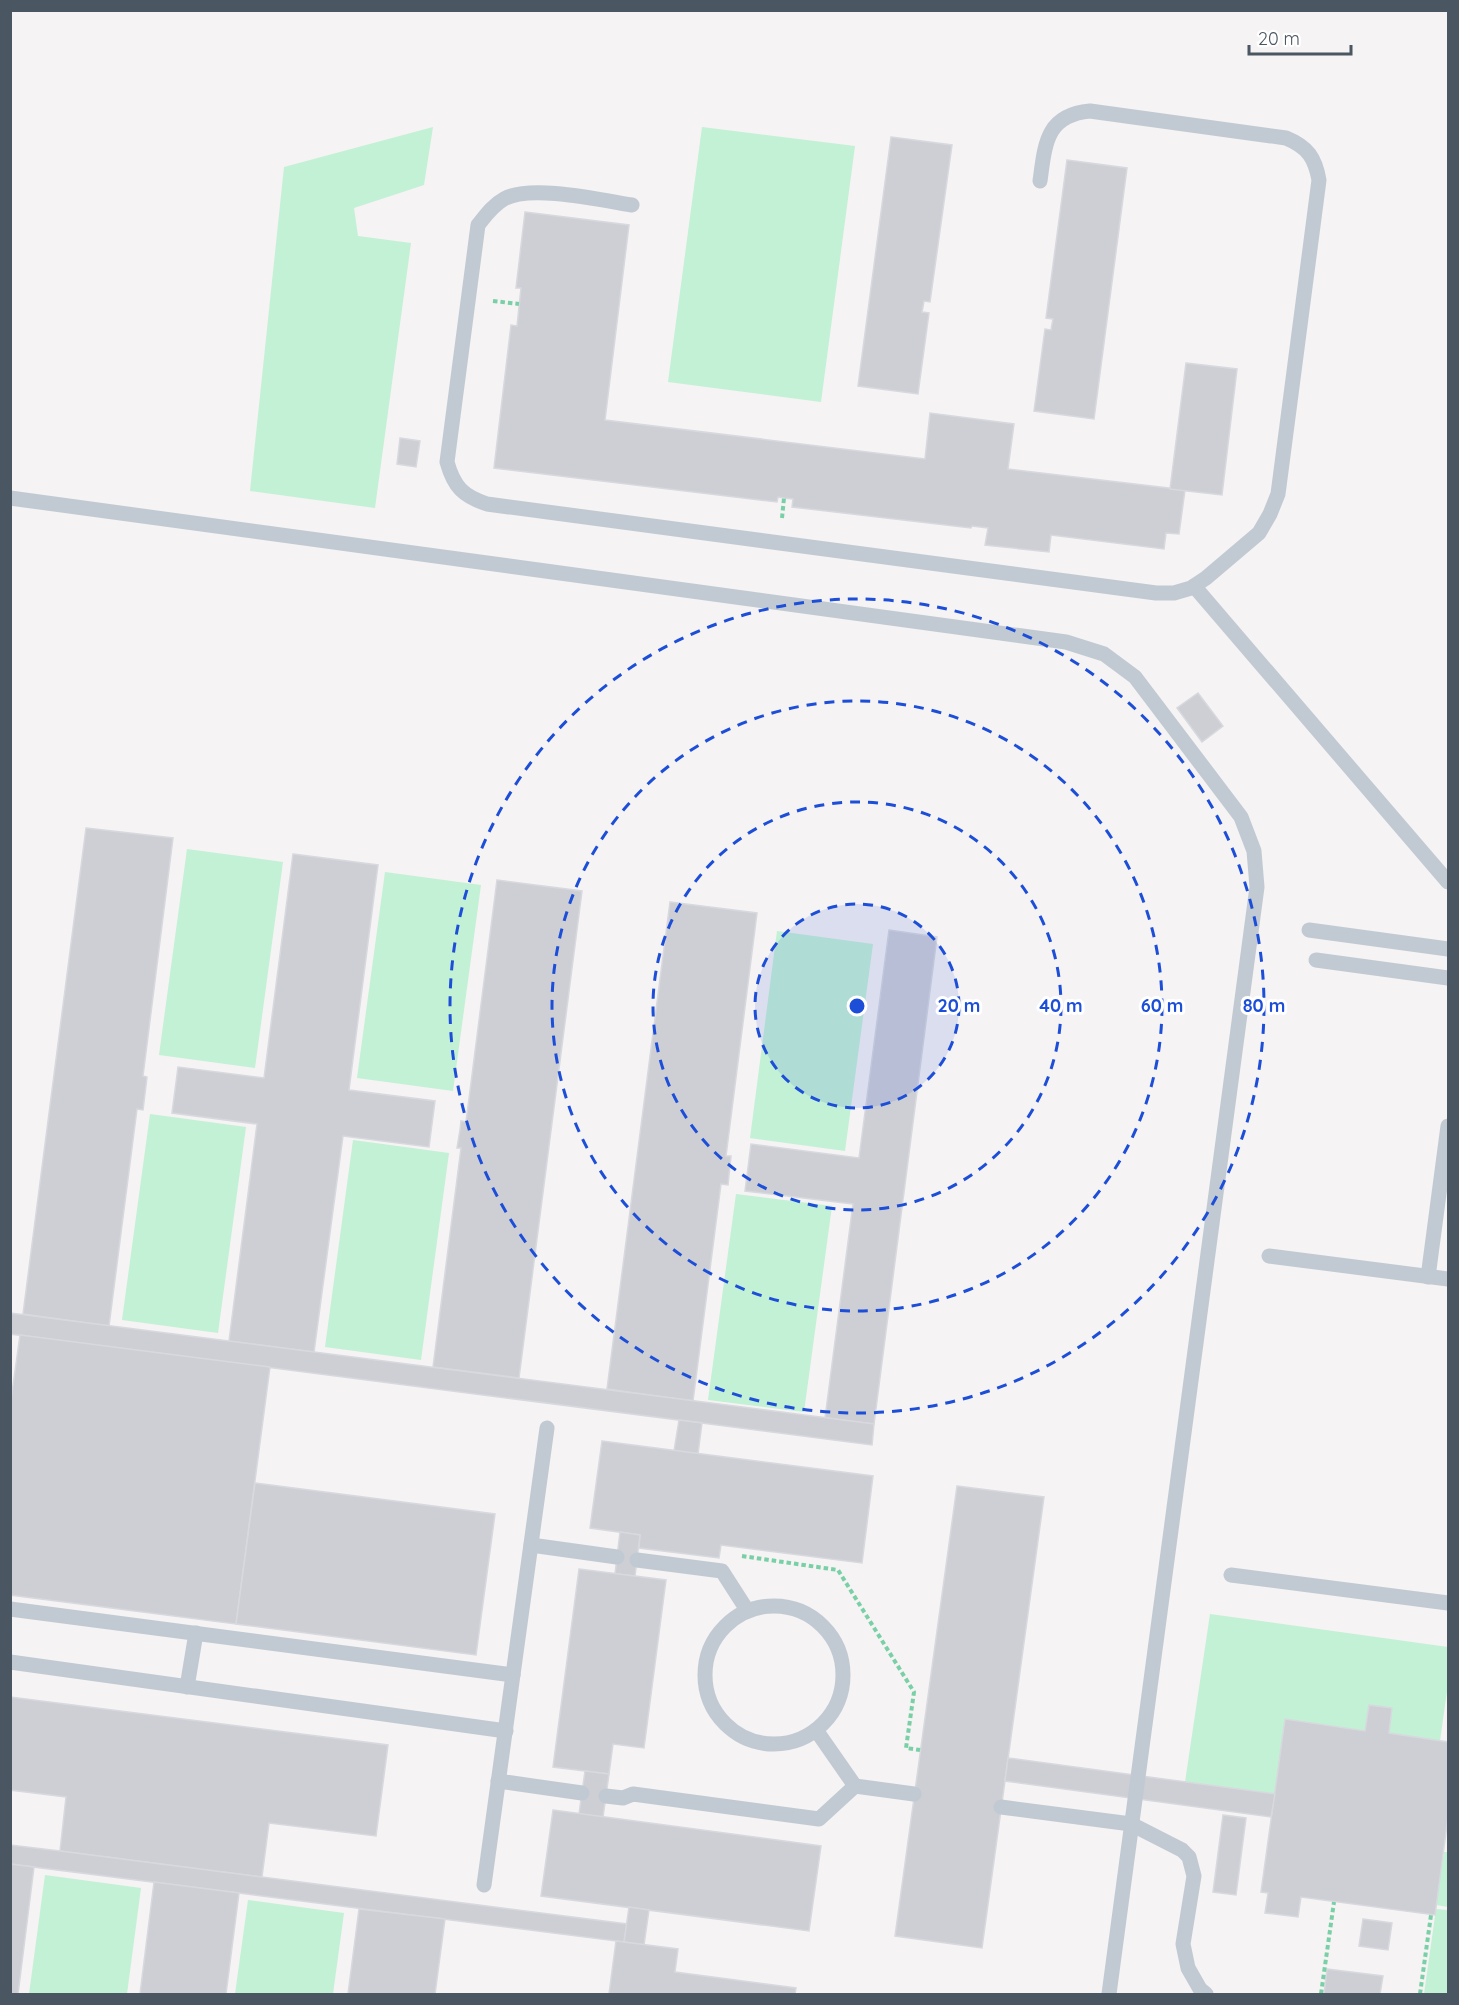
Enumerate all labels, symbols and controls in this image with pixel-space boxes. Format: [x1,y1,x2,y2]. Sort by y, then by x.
scale bar [1249,18,1351,56]
text: 20 m [1258,27,1300,50]
text: 20 m [938,994,980,1017]
text: 40 m [1039,994,1083,1017]
text: 60 m [1141,994,1183,1017]
text: 80 m [1243,994,1285,1017]
centre of rings [847,996,867,1016]

